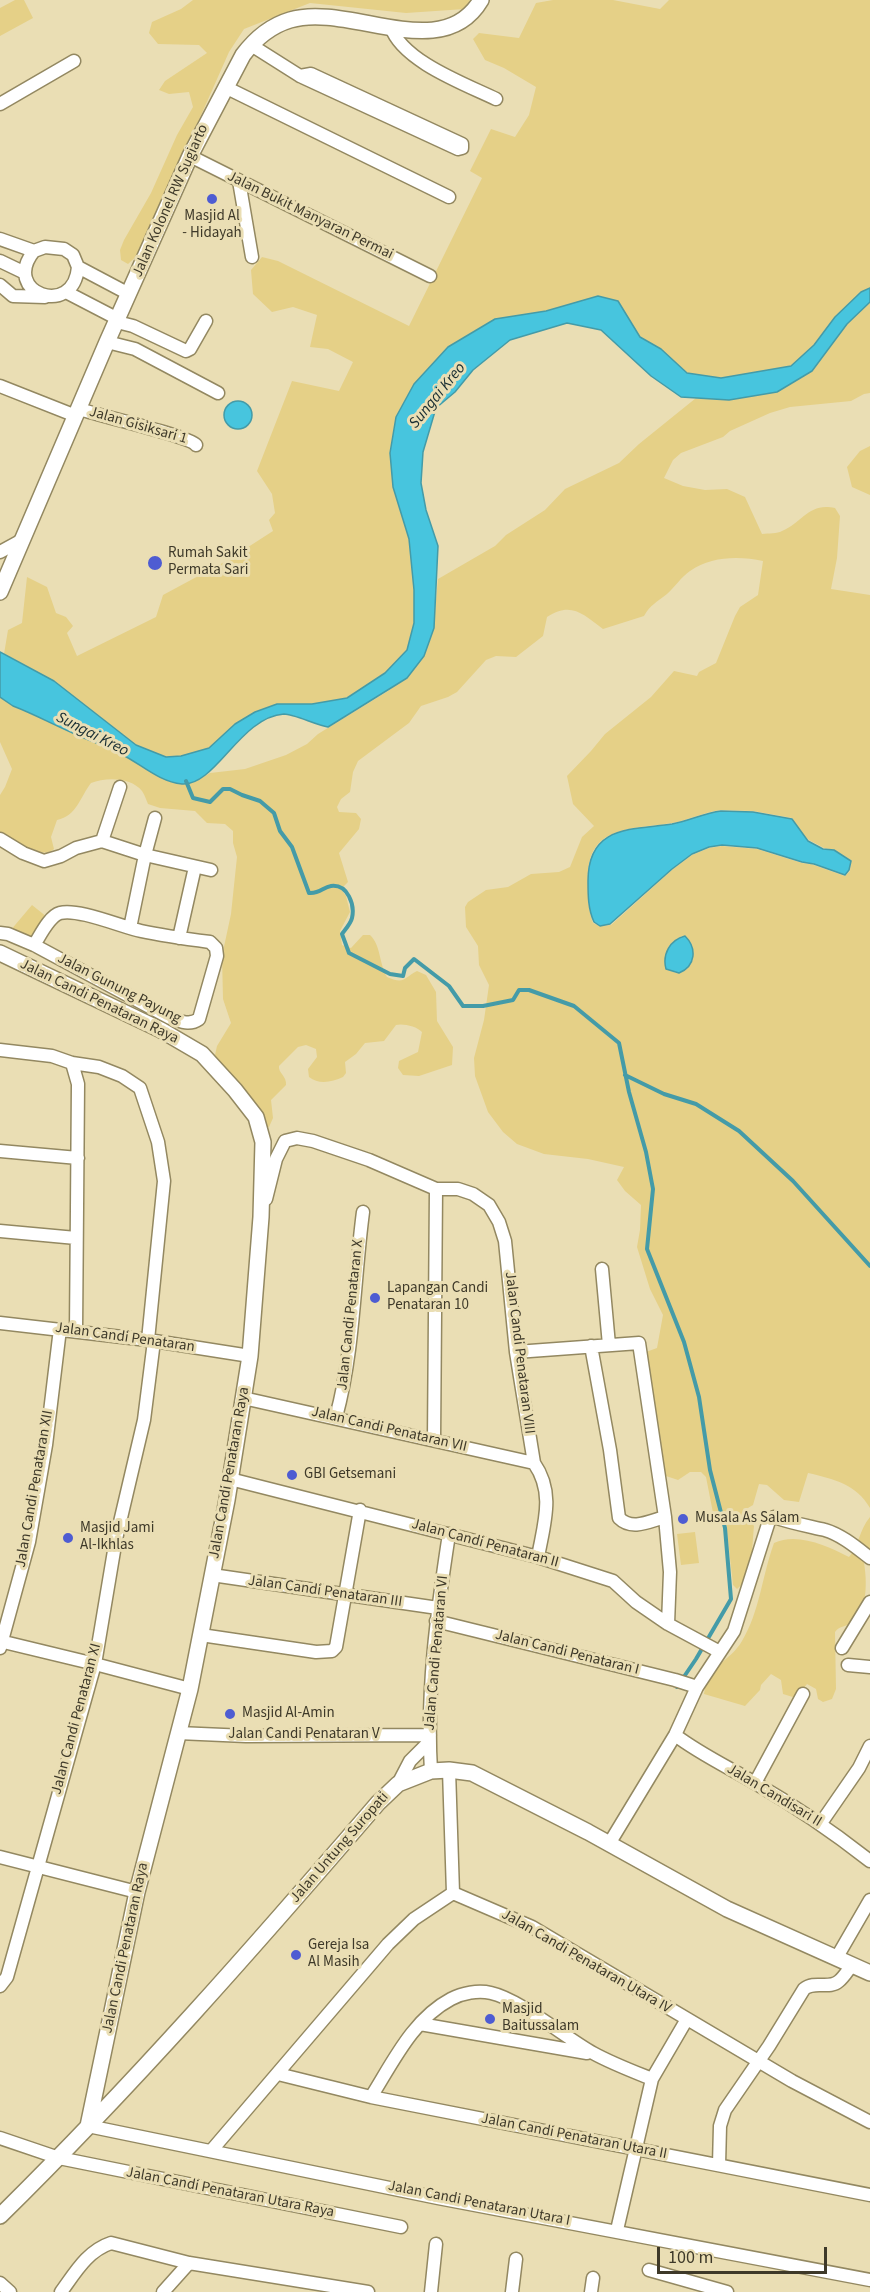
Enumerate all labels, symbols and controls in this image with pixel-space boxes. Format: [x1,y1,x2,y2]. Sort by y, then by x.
street label: Jalan Kolonel RW Sugiarto [129,122,213,280]
street label: Jalan Bukit Manyaran Permai [224,168,396,264]
marker: Masjid Al - Hidayah [205,192,219,206]
place label: Masjid Al - Hidayah [182,208,242,243]
water label: Sungai Kreo [406,359,470,433]
street label: Jalan Gisiksari 1 [87,403,189,449]
place label: Rumah Sakit Permata Sari [168,545,248,580]
marker: Rumah Sakit Permata Sari [146,554,164,572]
water label: Sungai Kreo [52,709,132,761]
street label: Jalan Gunung Payung [54,950,184,1028]
street label: Jalan Candi Penataran Raya [17,956,181,1048]
street label: Jalan Candi Penataran X [334,1239,368,1391]
street label: Jalan Candi Penataran VIII [500,1271,538,1435]
place label: Lapangan Candi Penataran 10 [387,1280,488,1315]
marker: Lapangan Candi Penataran 10 [368,1291,382,1305]
street label: Jalan Candi Penataran [54,1319,196,1357]
street label: Jalan Candi Penataran Raya [206,1386,254,1560]
street label: Jalan Candi Penataran VII [309,1403,469,1457]
street label: Jalan Candi Penataran XII [12,1409,58,1569]
place label: GBI Getsemani [304,1466,396,1484]
marker: GBI Getsemani [285,1468,299,1482]
place label: Musala As Salam [695,1510,799,1528]
marker: Musala As Salam [676,1512,690,1526]
street label: Jalan Candi Penataran II [409,1516,561,1572]
place label: Masjid Jami Al-Ikhlas [80,1520,154,1555]
marker: Masjid Jami Al-Ikhlas [61,1531,75,1545]
street label: Jalan Candi Penataran III [247,1572,403,1612]
street label: Jalan Candi Penataran VI [421,1575,453,1731]
street label: Jalan Candi Penataran I [493,1626,641,1680]
street label: Jalan Candi Penataran XI [48,1642,106,1796]
place label: Masjid Al-Amin [242,1705,335,1723]
marker: Masjid Al-Amin [223,1707,237,1721]
street label: Jalan Candi Penataran V [228,1726,380,1744]
street label: Jalan Candisari II [723,1761,825,1831]
street label: Jalan Untung Suropati [287,1789,393,1907]
street label: Jalan Candi Penataran Raya [99,1861,153,2035]
street label: Jalan Candi Penataran Utara IV [498,1906,674,2018]
place label: Gereja Isa Al Masih [308,1937,369,1972]
marker: Gereja Isa Al Masih [289,1948,303,1962]
place label: Masjid Baitussalam [502,2001,579,2036]
marker: Masjid Baitussalam [483,2012,497,2026]
street label: Jalan Candi Penataran Utara II [480,2110,668,2164]
street label: Jalan Candi Penataran Utara Raya [125,2164,335,2222]
street label: Jalan Candi Penataran Utara I [386,2178,572,2230]
scale bar [660,2235,830,2273]
text: 100 m [668,2245,713,2270]

